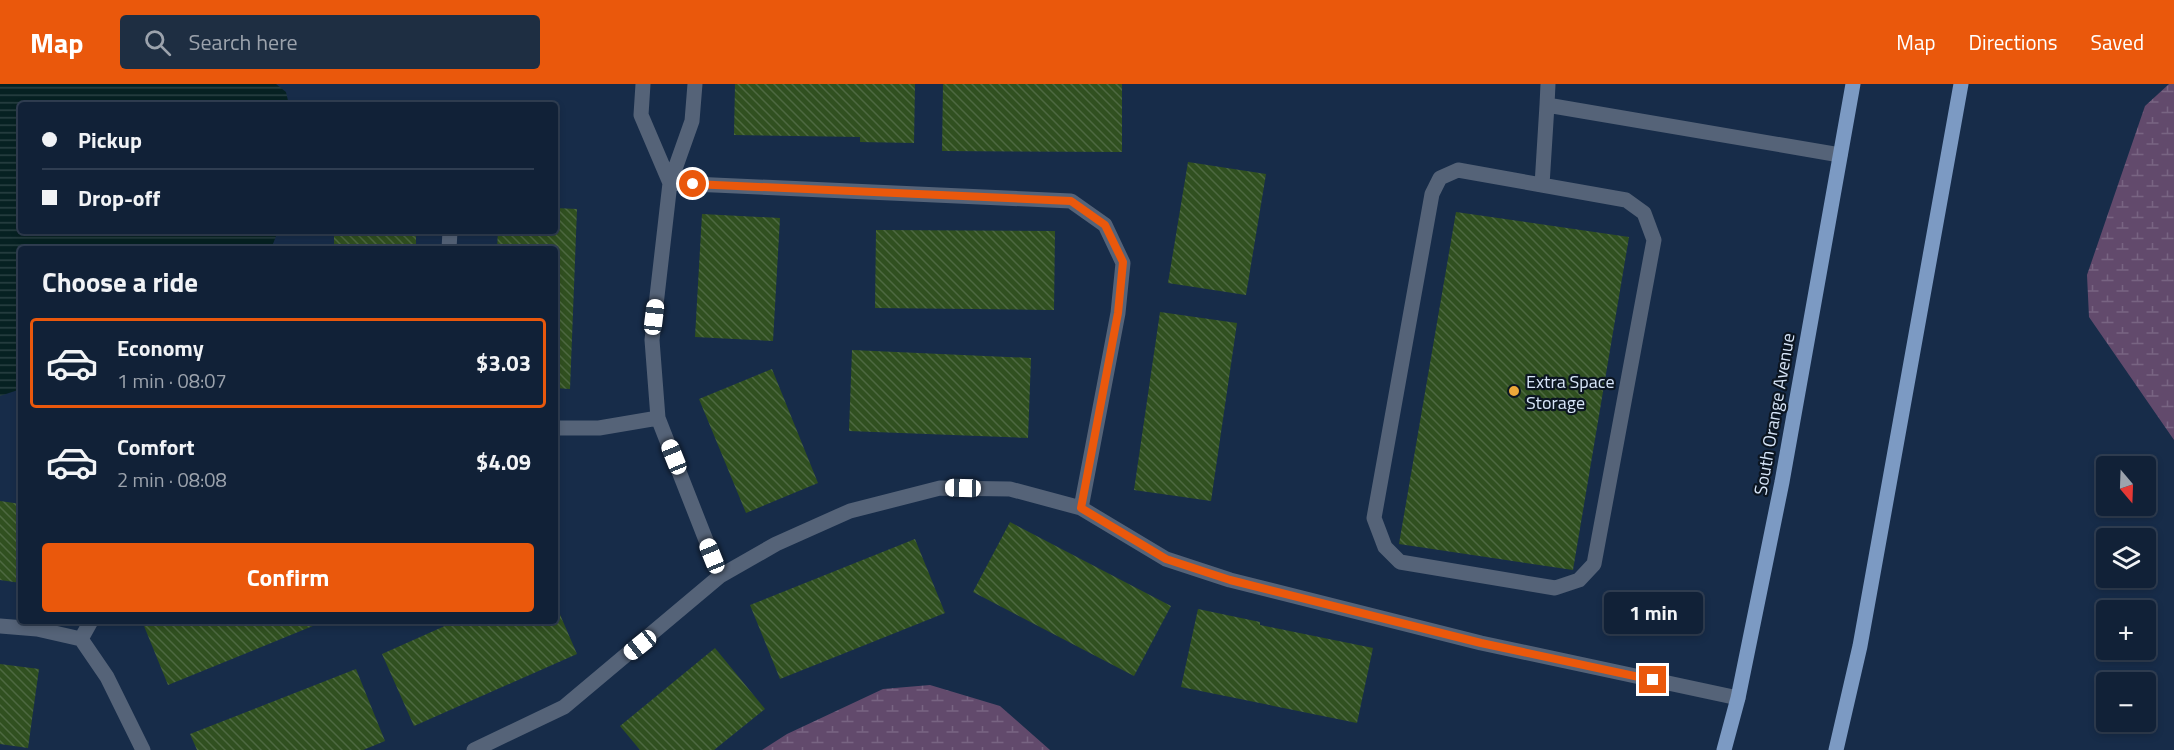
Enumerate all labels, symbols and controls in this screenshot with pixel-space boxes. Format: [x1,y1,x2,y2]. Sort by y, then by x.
search box [120,15,540,69]
text: Map [30,21,84,64]
text: Search here [189,25,298,59]
icon: search [141,26,174,59]
text: Map [1896,26,1936,58]
text: Directions [1969,26,2058,58]
text: Saved [2091,26,2144,58]
text: Pickup [78,123,142,157]
route start [679,170,706,197]
text: Drop-off [78,181,160,215]
text: Choose a ride [42,261,198,302]
car [643,298,665,336]
text: Economy [117,331,204,365]
street label: South Orange Avenue [1746,331,1802,497]
icon: car [45,336,99,390]
text: $3.03 [476,346,531,380]
text: 1 min · 08:07 [117,365,227,396]
place label: Extra Space Storage [1526,368,1615,416]
marker: Extra Space Storage [1507,384,1521,398]
text: Comfort [117,430,195,464]
icon: car [45,435,99,489]
car [659,437,689,477]
text: $4.09 [476,445,531,479]
north arrow [2096,456,2156,516]
map controls [2096,456,2156,732]
text: 2 min · 08:08 [117,464,227,495]
car [945,479,981,497]
button: layers [2096,528,2156,588]
car [697,536,727,576]
button: Confirm [42,543,534,612]
callout: 1 min [1604,593,1702,635]
text: 1 min [1629,597,1678,628]
button: + [2096,600,2156,660]
car [620,627,660,663]
route end [1639,666,1666,693]
button: − [2096,672,2156,732]

